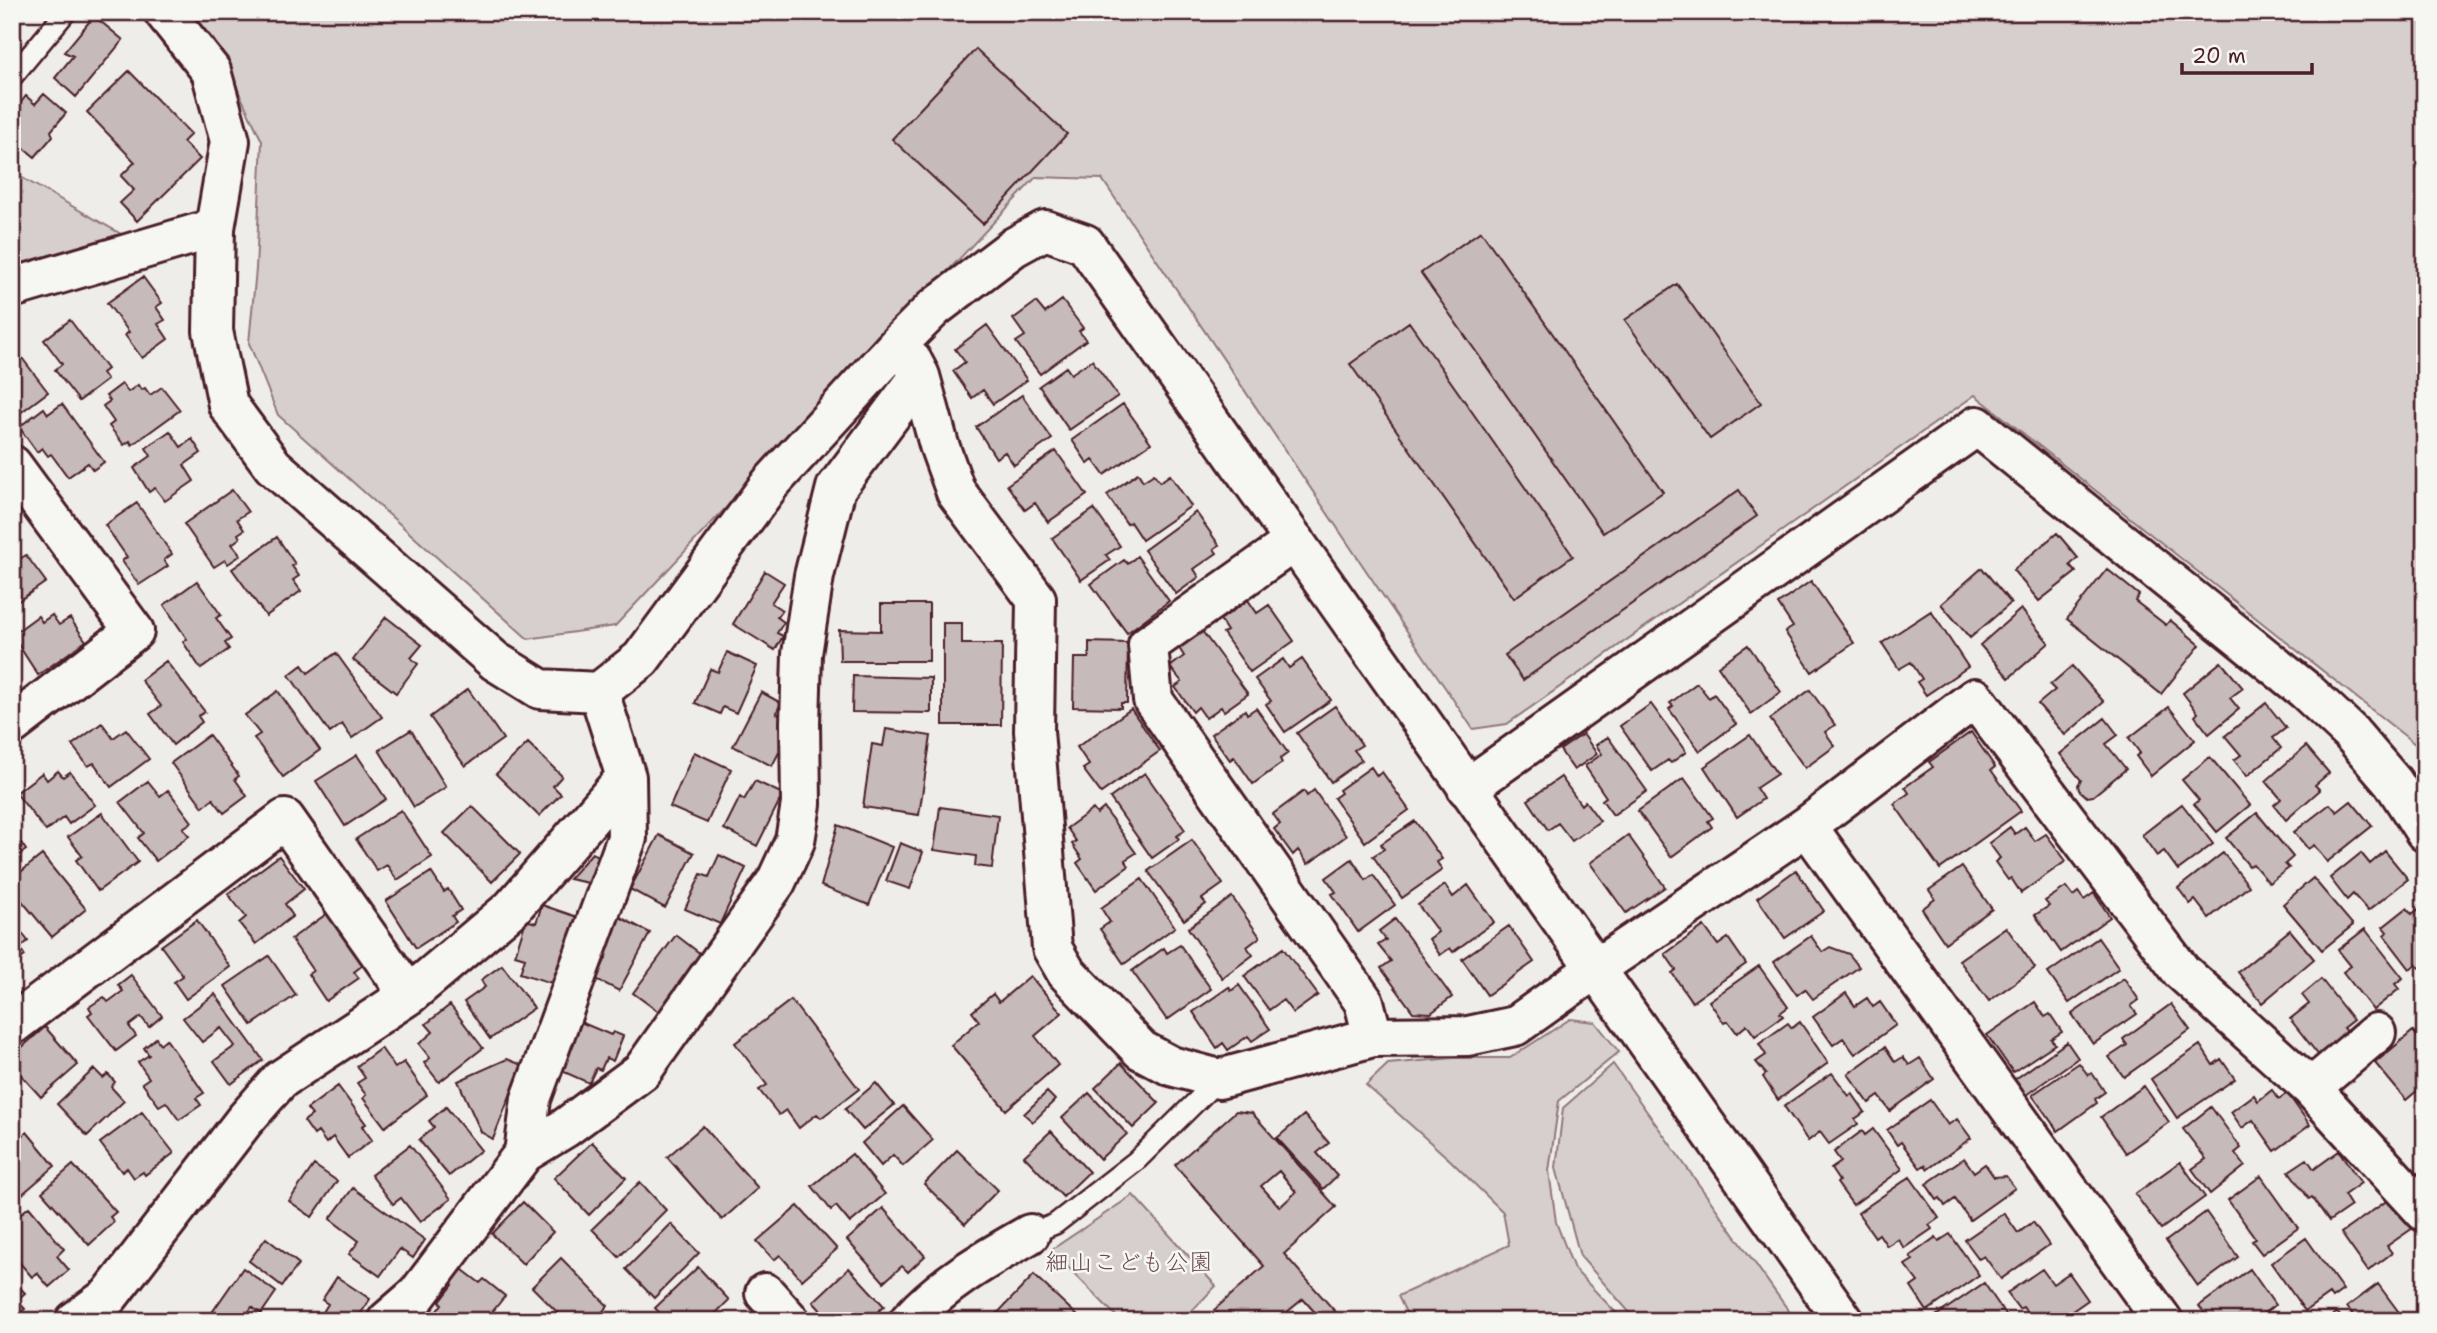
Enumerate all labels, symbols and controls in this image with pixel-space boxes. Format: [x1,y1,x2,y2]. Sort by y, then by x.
scale bar [2182,32,2311,76]
text: 20 m [2192,42,2246,70]
park label: 細山こども公園 [1045,1246,1213,1278]

